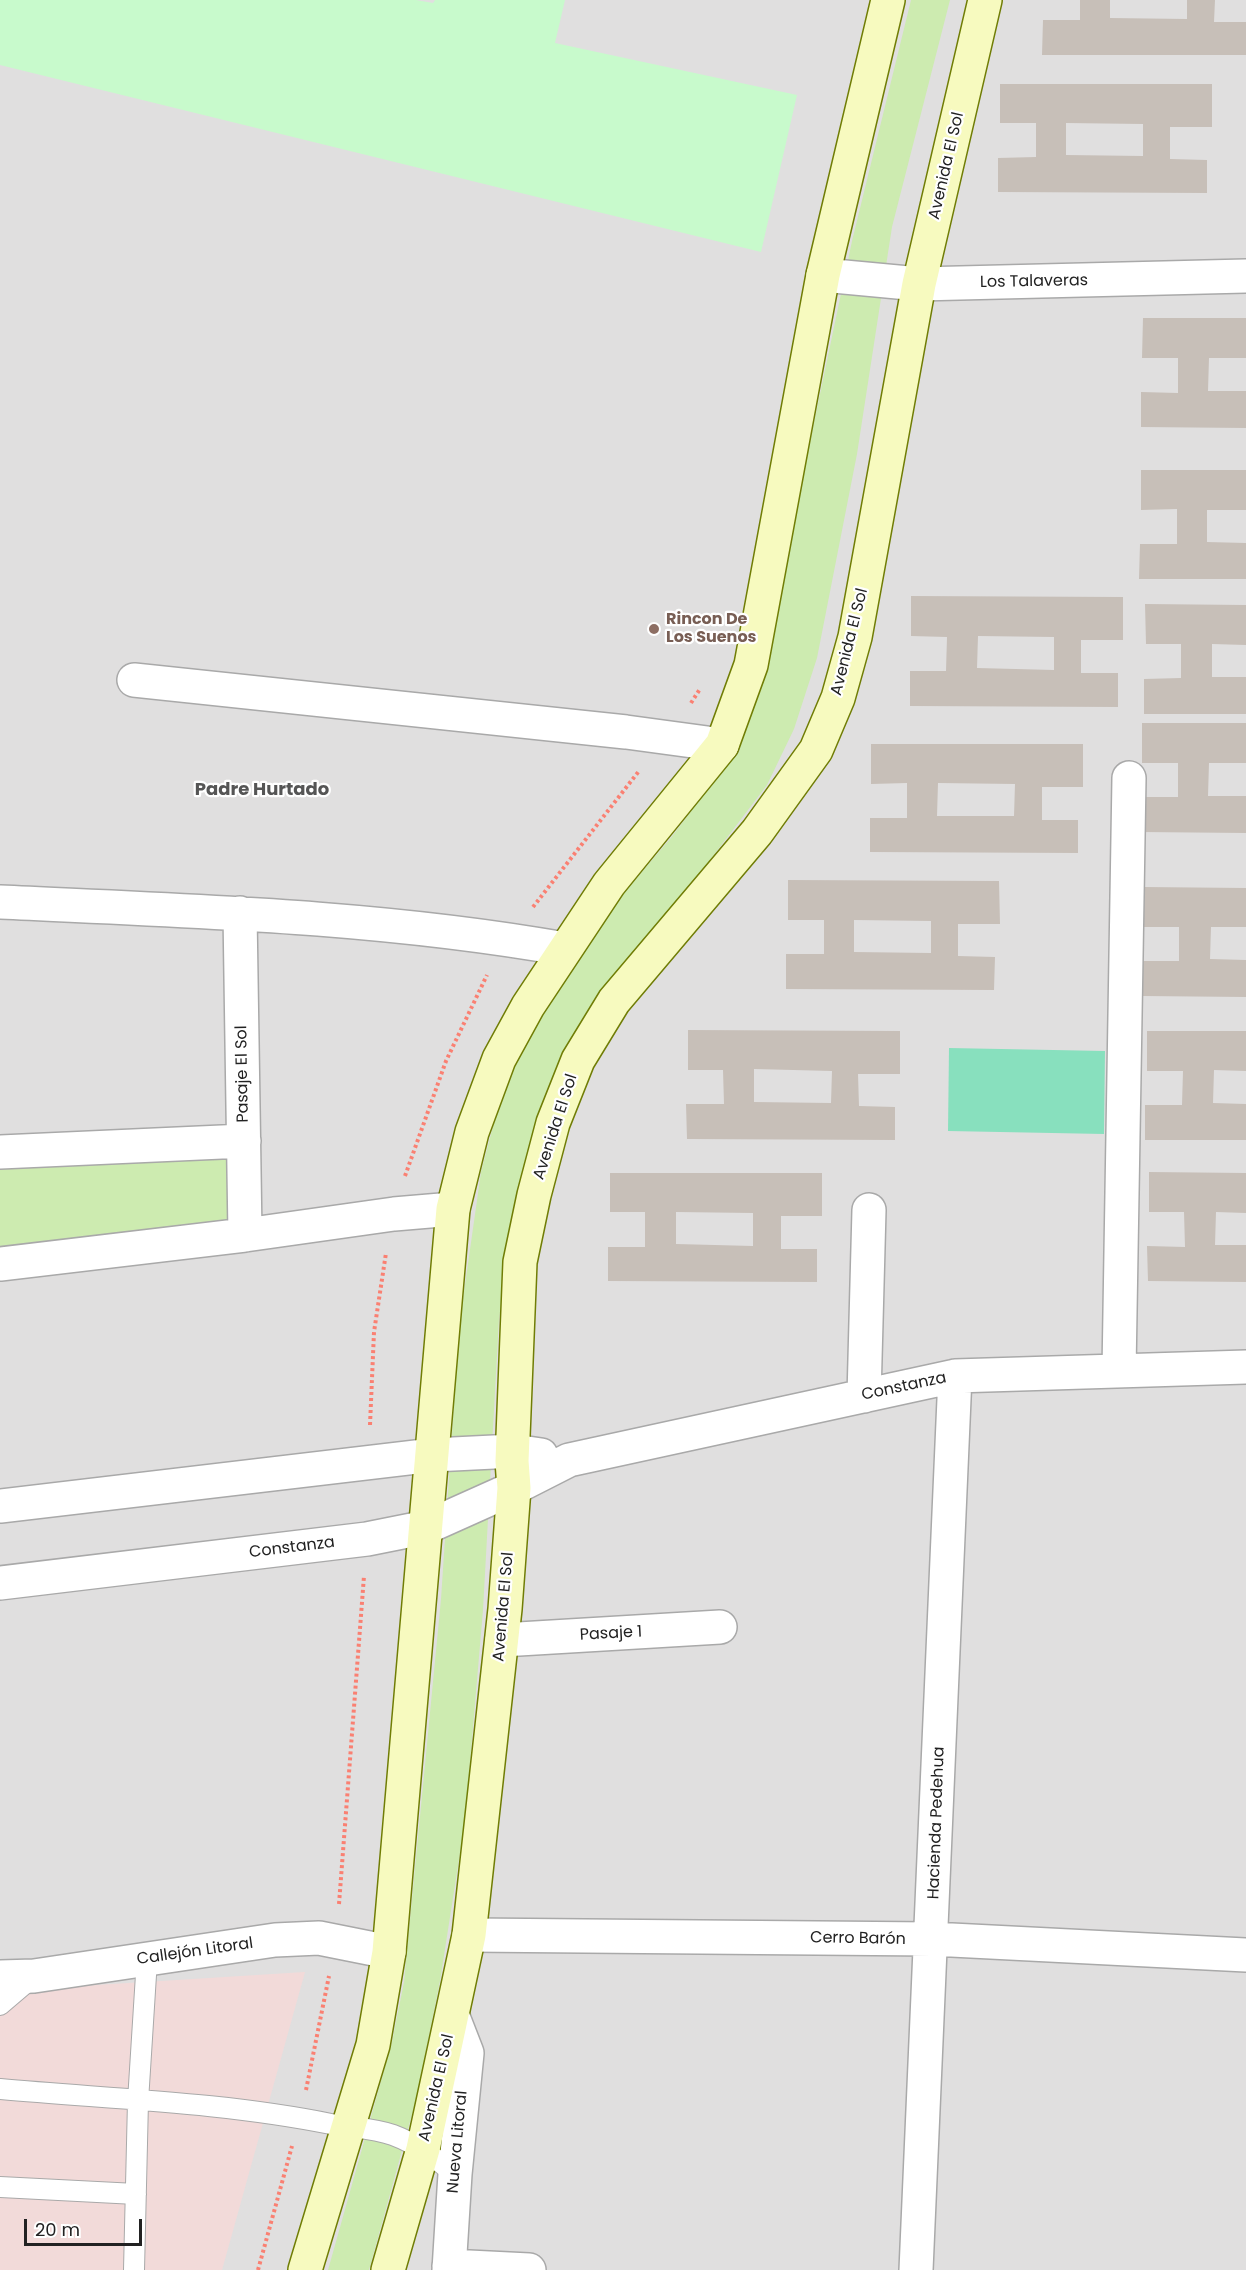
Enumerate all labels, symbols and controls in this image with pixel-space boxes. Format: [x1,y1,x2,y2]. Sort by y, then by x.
street label: Avenida El Sol [925,110,969,222]
street label: Los Talaveras [980,271,1088,293]
street label: Avenida El Sol [827,586,873,698]
place label: Rincon De Los Suenos [666,610,757,648]
marker: Rincon De Los Suenos [647,622,661,636]
district label: Padre Hurtado [195,779,329,801]
street label: Pasaje El Sol [233,1025,253,1123]
street label: Avenida El Sol [530,1072,582,1182]
street label: Constanza [860,1369,948,1405]
street label: Constanza [248,1533,336,1563]
street label: Avenida El Sol [490,1552,518,1662]
street label: Pasaje 1 [579,1623,643,1645]
street label: Hacienda Pedehua [925,1746,949,1900]
street label: Cerro Barón [810,1929,906,1949]
street label: Callejón Litoral [136,1934,254,1970]
street label: Avenida El Sol [415,2032,459,2144]
street label: Nueva Litoral [444,2090,472,2194]
scale bar [27,2207,146,2245]
text: 20 m [35,2217,80,2242]

